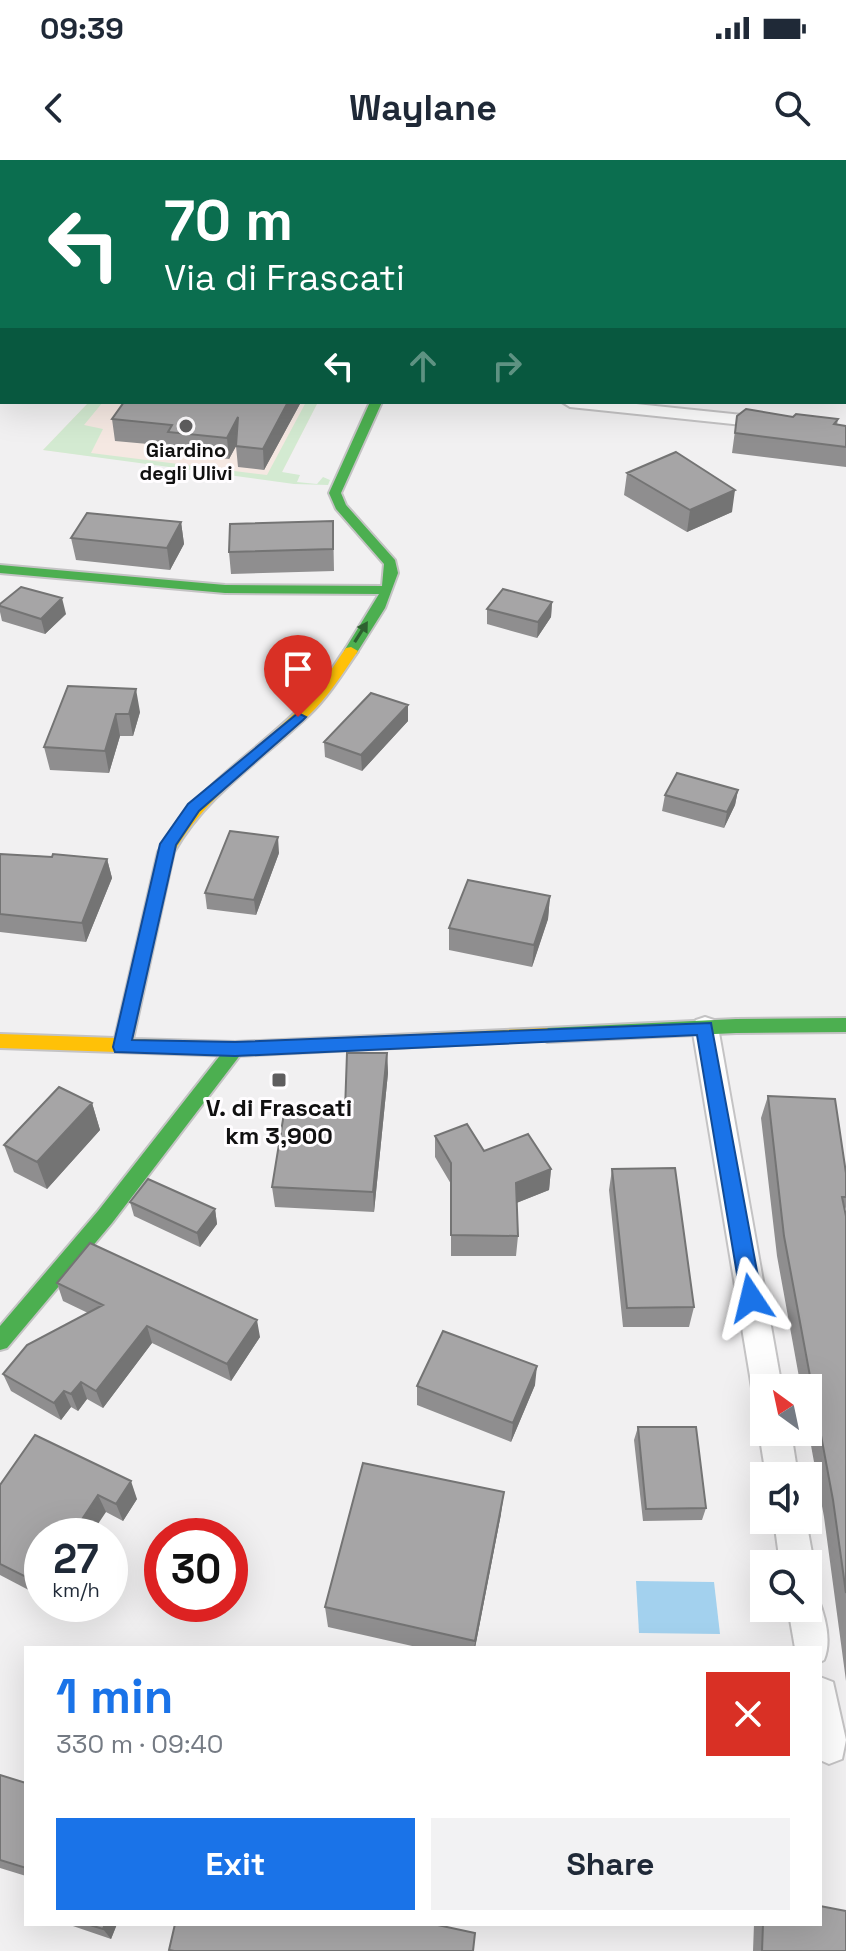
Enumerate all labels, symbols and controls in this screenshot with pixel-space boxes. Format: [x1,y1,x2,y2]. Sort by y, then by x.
text: 09:39 [40,9,124,48]
text: Waylane [349,85,497,131]
icon: back [32,86,76,130]
icon: search [770,86,814,130]
text: 70 m [164,185,293,256]
icon: left [32,192,136,296]
text: Via di Frascati [164,255,405,301]
icon: left [317,344,361,388]
icon: ahead [401,344,445,388]
icon: right [485,344,529,388]
marker: Giardino degli Ulivi [177,417,195,435]
place label: Giardino degli Ulivi [139,437,233,486]
one-way arrow [354,621,369,642]
pin [264,635,332,717]
icon: arrive [276,647,320,691]
marker: V. di Frascati km 3,900 [270,1071,288,1089]
place label: V. di Frascati km 3,900 [206,1092,352,1151]
position arrow [709,1256,793,1340]
north arrow [750,1374,822,1446]
map controls [750,1374,822,1622]
button: sound [750,1462,822,1534]
speed limit sign: 30 [144,1518,248,1622]
text: 27 [53,1534,99,1585]
button: search [750,1550,822,1622]
text: km/h [52,1577,100,1603]
text: 1 min [56,1666,173,1727]
button: close [706,1672,790,1756]
text: 330 m · 09:40 [56,1727,223,1761]
button: Exit [56,1818,415,1910]
button: Share [431,1818,790,1910]

